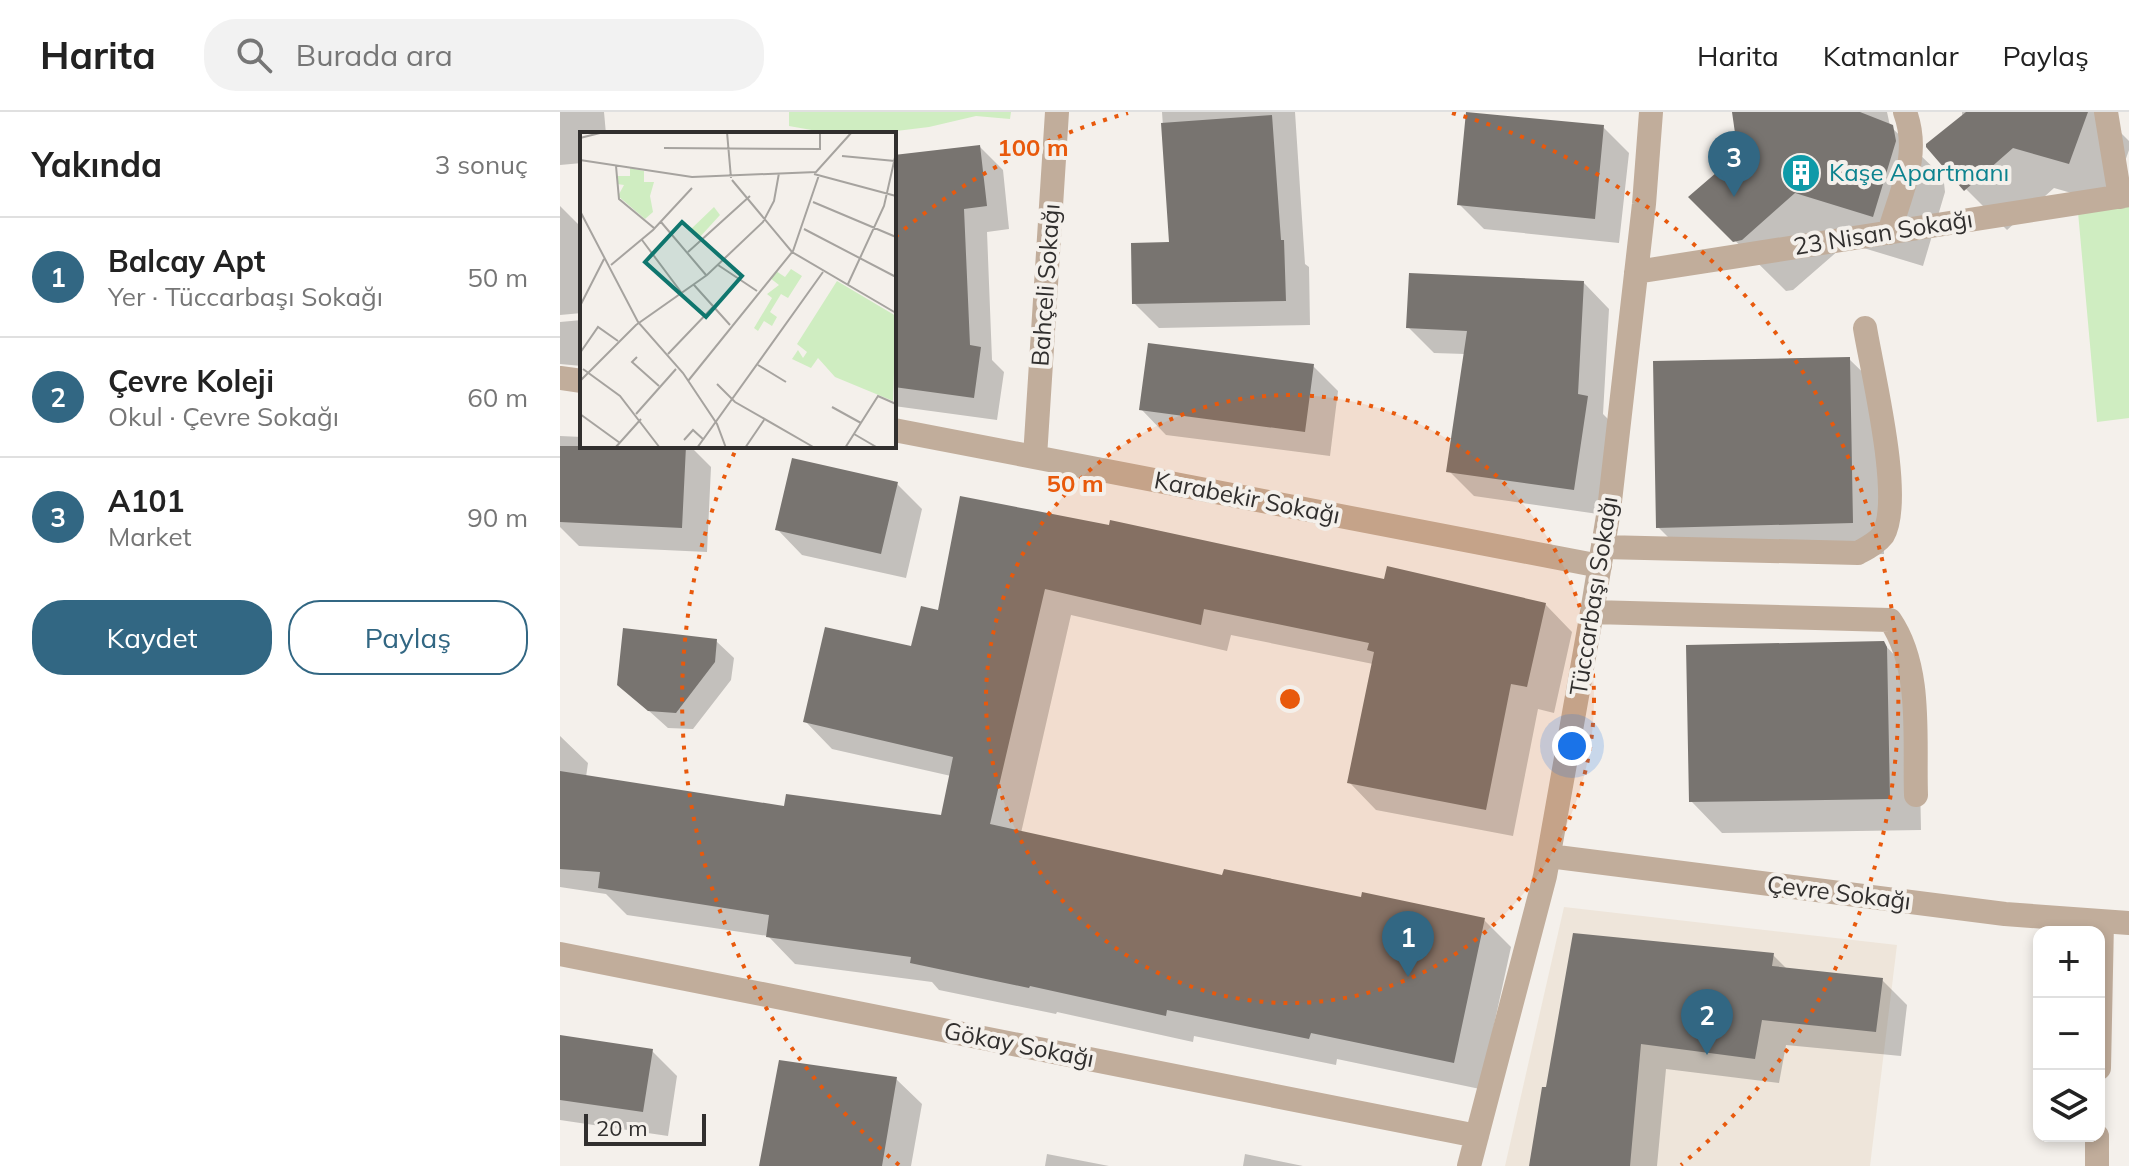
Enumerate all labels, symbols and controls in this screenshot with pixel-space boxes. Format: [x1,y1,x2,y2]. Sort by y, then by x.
search box [204,19,764,91]
text: Harita [40,31,156,79]
icon: search [232,33,276,77]
text: Burada ara [296,36,453,74]
text: Harita [1697,38,1779,73]
text: Katmanlar [1823,38,1959,73]
text: Paylaş [2003,38,2089,73]
pin: 3 [1708,131,1760,197]
inset map [580,132,896,448]
text: 100 m [997,132,1069,162]
text: Yakında [32,143,162,186]
text: 3 sonuç [435,148,528,181]
building icon: Kaşe Apartmanı [1780,152,1822,194]
place label: Kaşe Apartmanı [1829,157,2009,187]
street label: Bahçeli Sokağı [1024,203,1066,367]
street label: 23 Nisan Sokağı [1791,203,1974,261]
text: Balcay Apt [108,242,265,280]
text: 1 [50,261,66,294]
text: 50 m [467,261,528,294]
text: Yer · Tüccarbaşı Sokağı [108,280,383,313]
text: Çevre Koleji [108,362,274,400]
text: 2 [50,381,66,414]
text: 60 m [467,381,528,414]
text: Okul · Çevre Sokağı [108,400,339,433]
street label: Karabekir Sokağı [1152,464,1343,530]
text: 50 m [1047,468,1103,498]
text: A101 [108,482,185,520]
street label: Tüccarbaşı Sokağı [1562,494,1624,698]
text: 3 [50,501,66,534]
text: 90 m [467,501,528,534]
text: Market [108,520,192,553]
button: Kaydet [32,600,272,675]
button: Paylaş [288,600,528,675]
centre of rings [1276,685,1304,713]
your location [1552,726,1592,766]
street label: Çevre Sokağı [1766,868,1913,916]
pin: 1 [1382,911,1434,977]
map controls [2033,926,2105,1142]
button: + [2033,926,2105,998]
pin: 2 [1681,989,1733,1055]
button: − [2033,998,2105,1070]
street label: Gökay Sokağı [942,1015,1097,1073]
button: layers [2033,1070,2105,1142]
scale bar [584,1110,706,1146]
text: 20 m [596,1114,647,1142]

